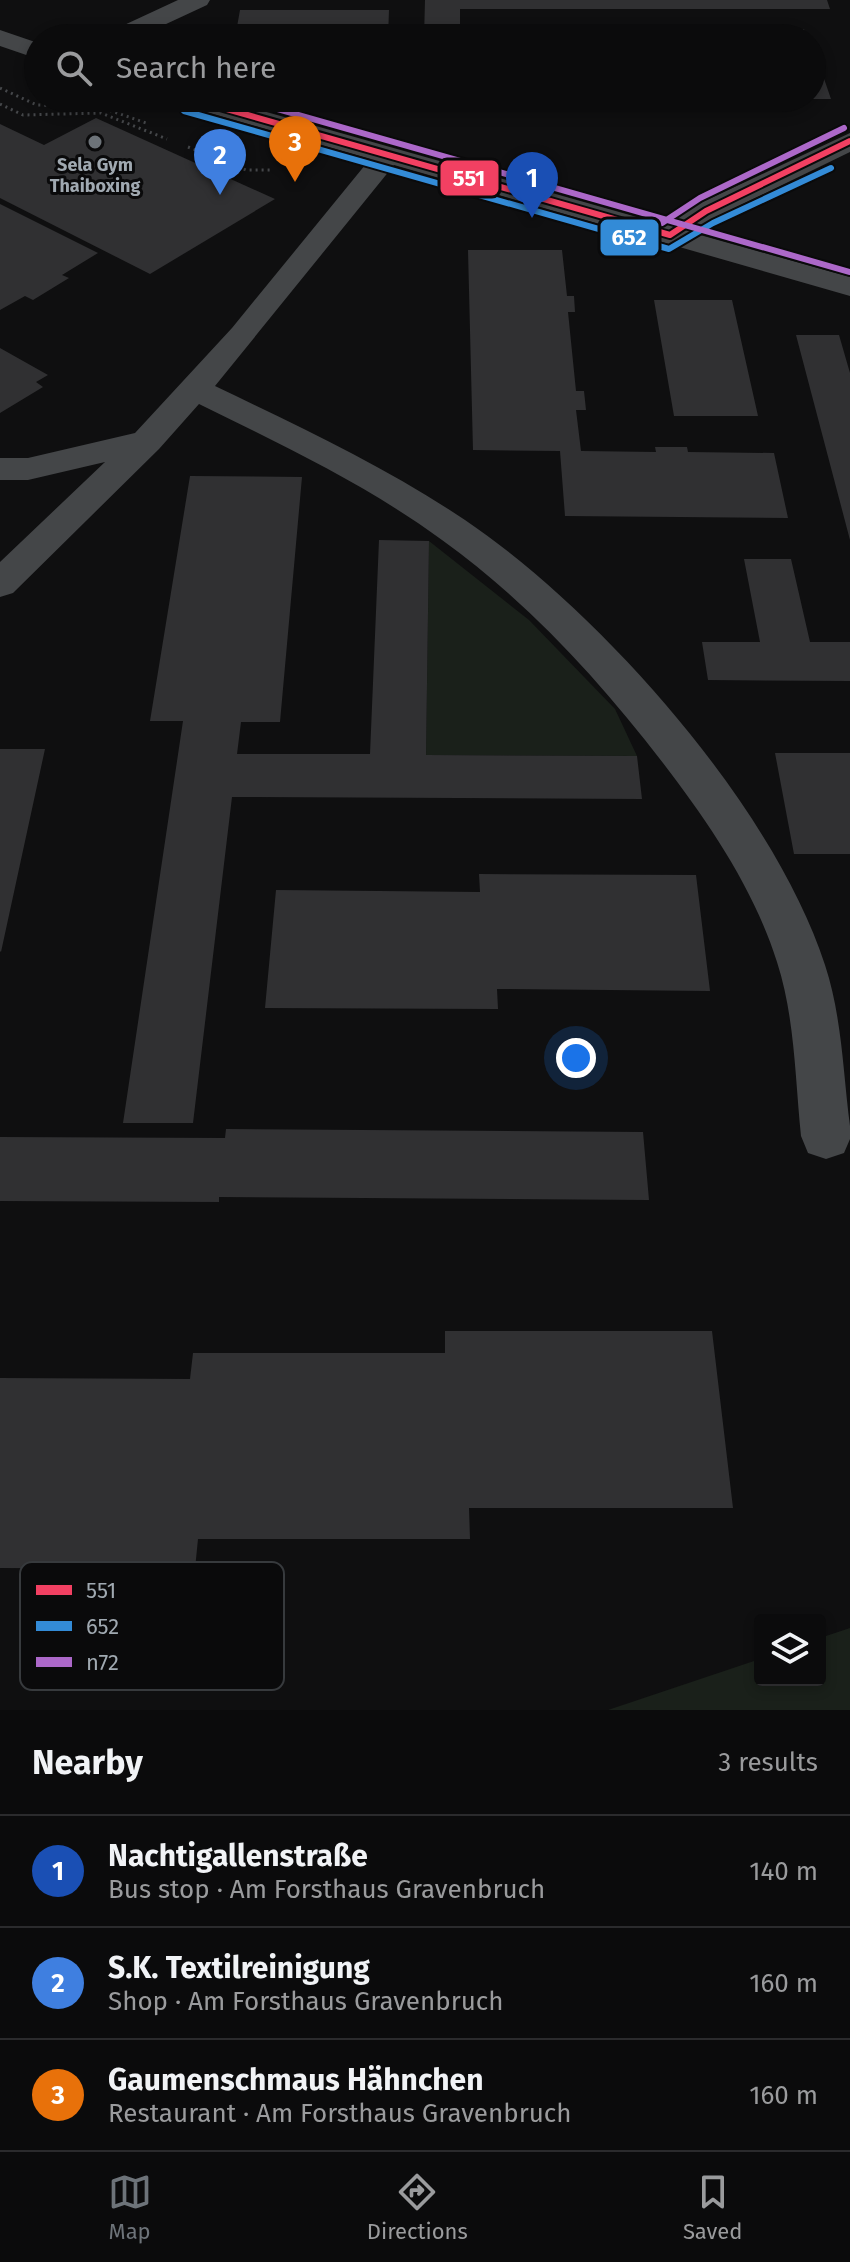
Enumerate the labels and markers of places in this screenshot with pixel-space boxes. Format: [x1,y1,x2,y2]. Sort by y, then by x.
pin: 3 [269,116,321,182]
pin: 2 [194,129,246,195]
marker: Sela Gym Thaiboxing [86,133,104,151]
pin: 1 [506,152,558,218]
place label: Sela Gym Thaiboxing [50,154,140,197]

